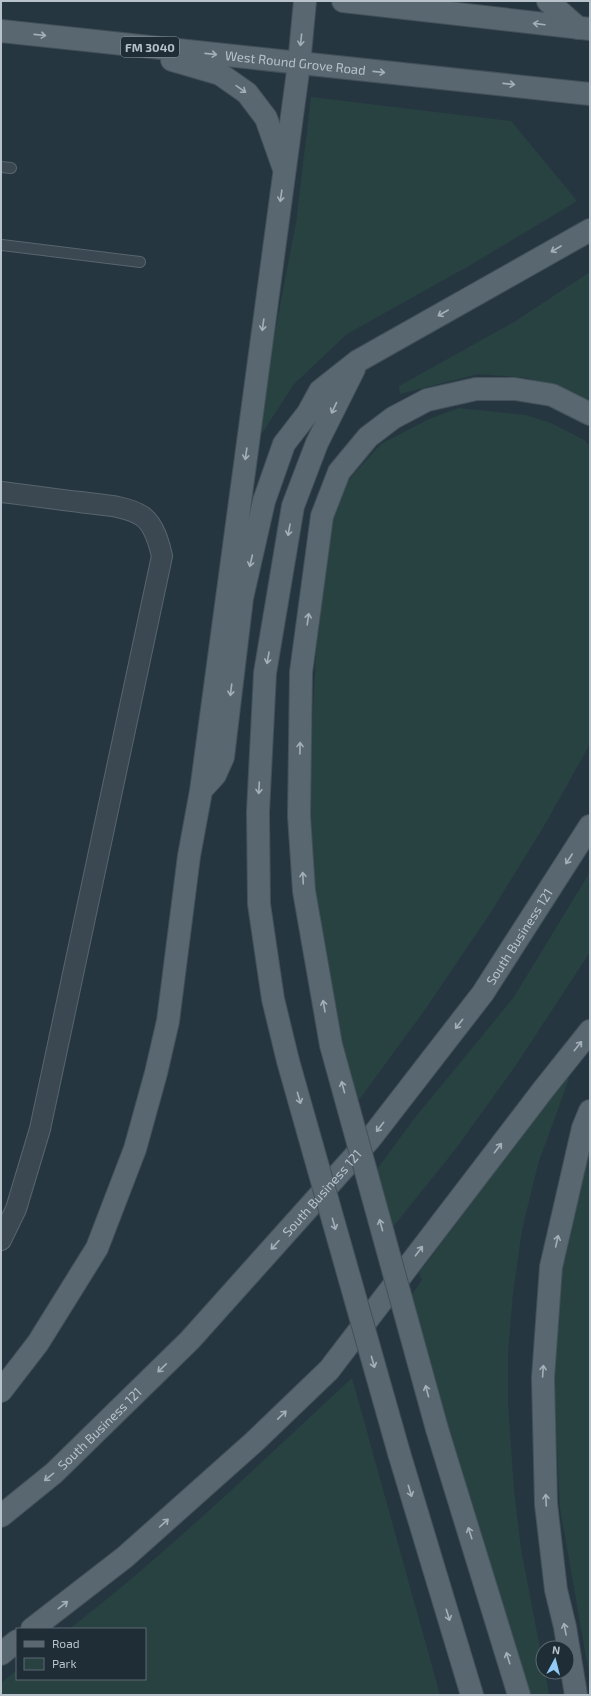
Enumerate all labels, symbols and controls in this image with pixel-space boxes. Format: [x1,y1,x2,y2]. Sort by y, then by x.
one-way arrow [533,20,546,27]
one-way arrow [33,31,46,39]
one-way arrow [298,33,305,46]
road number: FM 3040 [121,37,179,57]
street label: West Round Grove Road [224,47,367,78]
one-way arrow [204,50,217,58]
one-way arrow [372,68,385,75]
one-way arrow [502,81,515,88]
one-way arrow [235,85,246,93]
one-way arrow [277,189,285,202]
one-way arrow [550,245,562,253]
one-way arrow [437,310,449,317]
one-way arrow [260,318,267,331]
one-way arrow [330,402,337,414]
one-way arrow [242,447,250,460]
one-way arrow [285,523,293,536]
one-way arrow [246,555,254,568]
one-way arrow [304,613,312,626]
one-way arrow [263,651,271,664]
one-way arrow [227,683,235,696]
one-way arrow [296,742,304,755]
one-way arrow [255,781,263,794]
one-way arrow [565,853,573,864]
one-way arrow [299,872,307,885]
street label: South Business 121 [482,885,556,988]
one-way arrow [320,1000,328,1013]
one-way arrow [455,1018,463,1029]
one-way arrow [574,1040,582,1051]
one-way arrow [339,1080,346,1093]
one-way arrow [296,1092,303,1105]
one-way arrow [376,1121,384,1132]
one-way arrow [494,1143,502,1154]
street label: South Business 121 [279,1146,365,1240]
one-way arrow [331,1217,338,1230]
one-way arrow [377,1219,384,1232]
one-way arrow [553,1235,561,1248]
one-way arrow [271,1240,280,1250]
one-way arrow [415,1246,423,1257]
one-way arrow [370,1355,377,1368]
one-way arrow [157,1363,167,1373]
one-way arrow [540,1364,547,1377]
street label: South Business 121 [54,1384,145,1473]
one-way arrow [423,1385,430,1398]
one-way arrow [277,1410,287,1420]
one-way arrow [43,1473,54,1482]
one-way arrow [407,1484,414,1497]
one-way arrow [543,1494,550,1507]
one-way arrow [158,1518,169,1527]
one-way arrow [466,1528,474,1540]
one-way arrow [57,1601,68,1609]
one-way arrow [445,1608,452,1621]
one-way arrow [560,1623,568,1636]
legend [16,1628,146,1680]
text: Road [52,1636,80,1650]
north arrow [535,1640,575,1680]
text: N [552,1643,561,1657]
one-way arrow [504,1651,511,1664]
text: Park [52,1656,77,1670]

